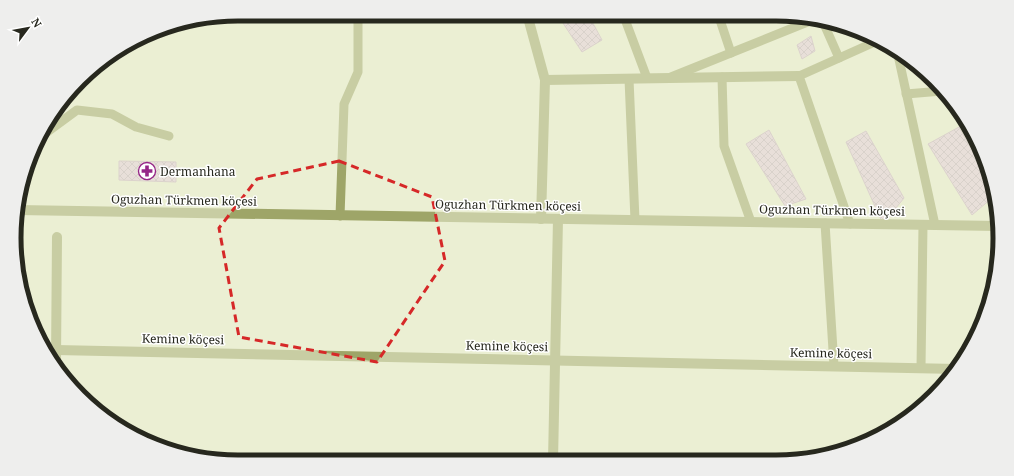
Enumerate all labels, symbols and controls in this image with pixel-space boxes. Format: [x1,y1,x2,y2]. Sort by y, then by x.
north arrow [8,8,48,48]
text: N [28,15,46,30]
pharmacy icon: Dermanhana [137,161,157,181]
place label: Dermanhana [160,163,236,180]
street label: Oguzhan Türkmen köçesi [111,190,257,210]
street label: Oguzhan Türkmen köçesi [435,195,581,215]
street label: Oguzhan Türkmen köçesi [759,200,905,220]
street label: Kemine köçesi [142,330,224,348]
street label: Kemine köçesi [466,337,548,355]
street label: Kemine köçesi [790,344,872,362]

